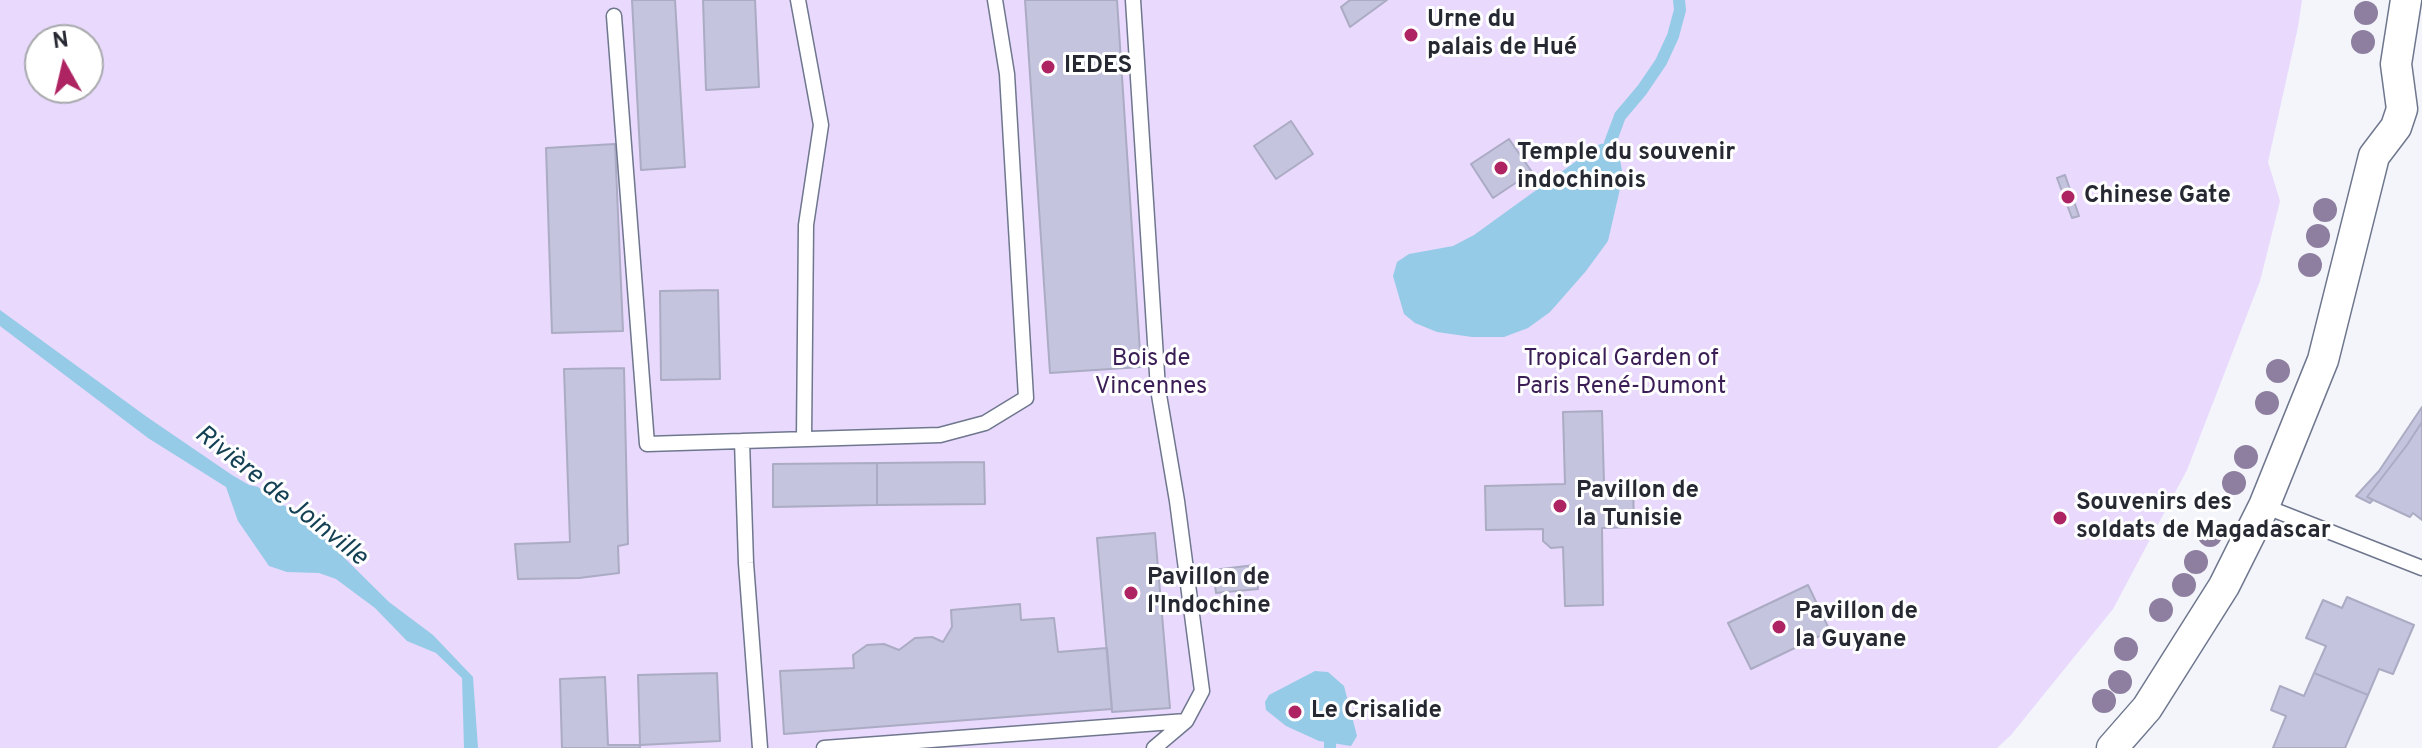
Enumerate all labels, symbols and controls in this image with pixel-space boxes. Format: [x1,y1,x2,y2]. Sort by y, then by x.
place label: Urne du palais de Hué [1427,7,1577,63]
north arrow [24,24,104,104]
marker: Urne du palais de Hué [1402,26,1420,44]
text: N [51,27,71,56]
place label: IEDES [1064,53,1132,81]
marker: IEDES [1039,58,1057,76]
place label: Temple du souvenir indochinois [1517,140,1735,196]
marker: Temple du souvenir indochinois [1492,159,1510,177]
place label: Chinese Gate [2084,183,2231,211]
marker: Chinese Gate [2059,188,2077,206]
park label: Bois de Vincennes [1095,346,1207,402]
park label: Tropical Garden of Paris René-Dumont [1516,346,1726,402]
water label: Rivière de Joinville [187,420,373,574]
place label: Pavillon de la Tunisie [1576,478,1699,534]
place label: Souvenirs des soldats de Magadascar [2076,490,2331,546]
marker: Pavillon de la Tunisie [1551,497,1569,515]
marker: Souvenirs des soldats de Magadascar [2051,509,2069,527]
place label: Pavillon de l'Indochine [1147,565,1271,621]
marker: Pavillon de l'Indochine [1122,584,1140,602]
place label: Pavillon de la Guyane [1795,599,1918,655]
marker: Pavillon de la Guyane [1770,618,1788,636]
place label: Le Crisalide [1311,698,1442,726]
marker: Le Crisalide [1286,703,1304,721]

